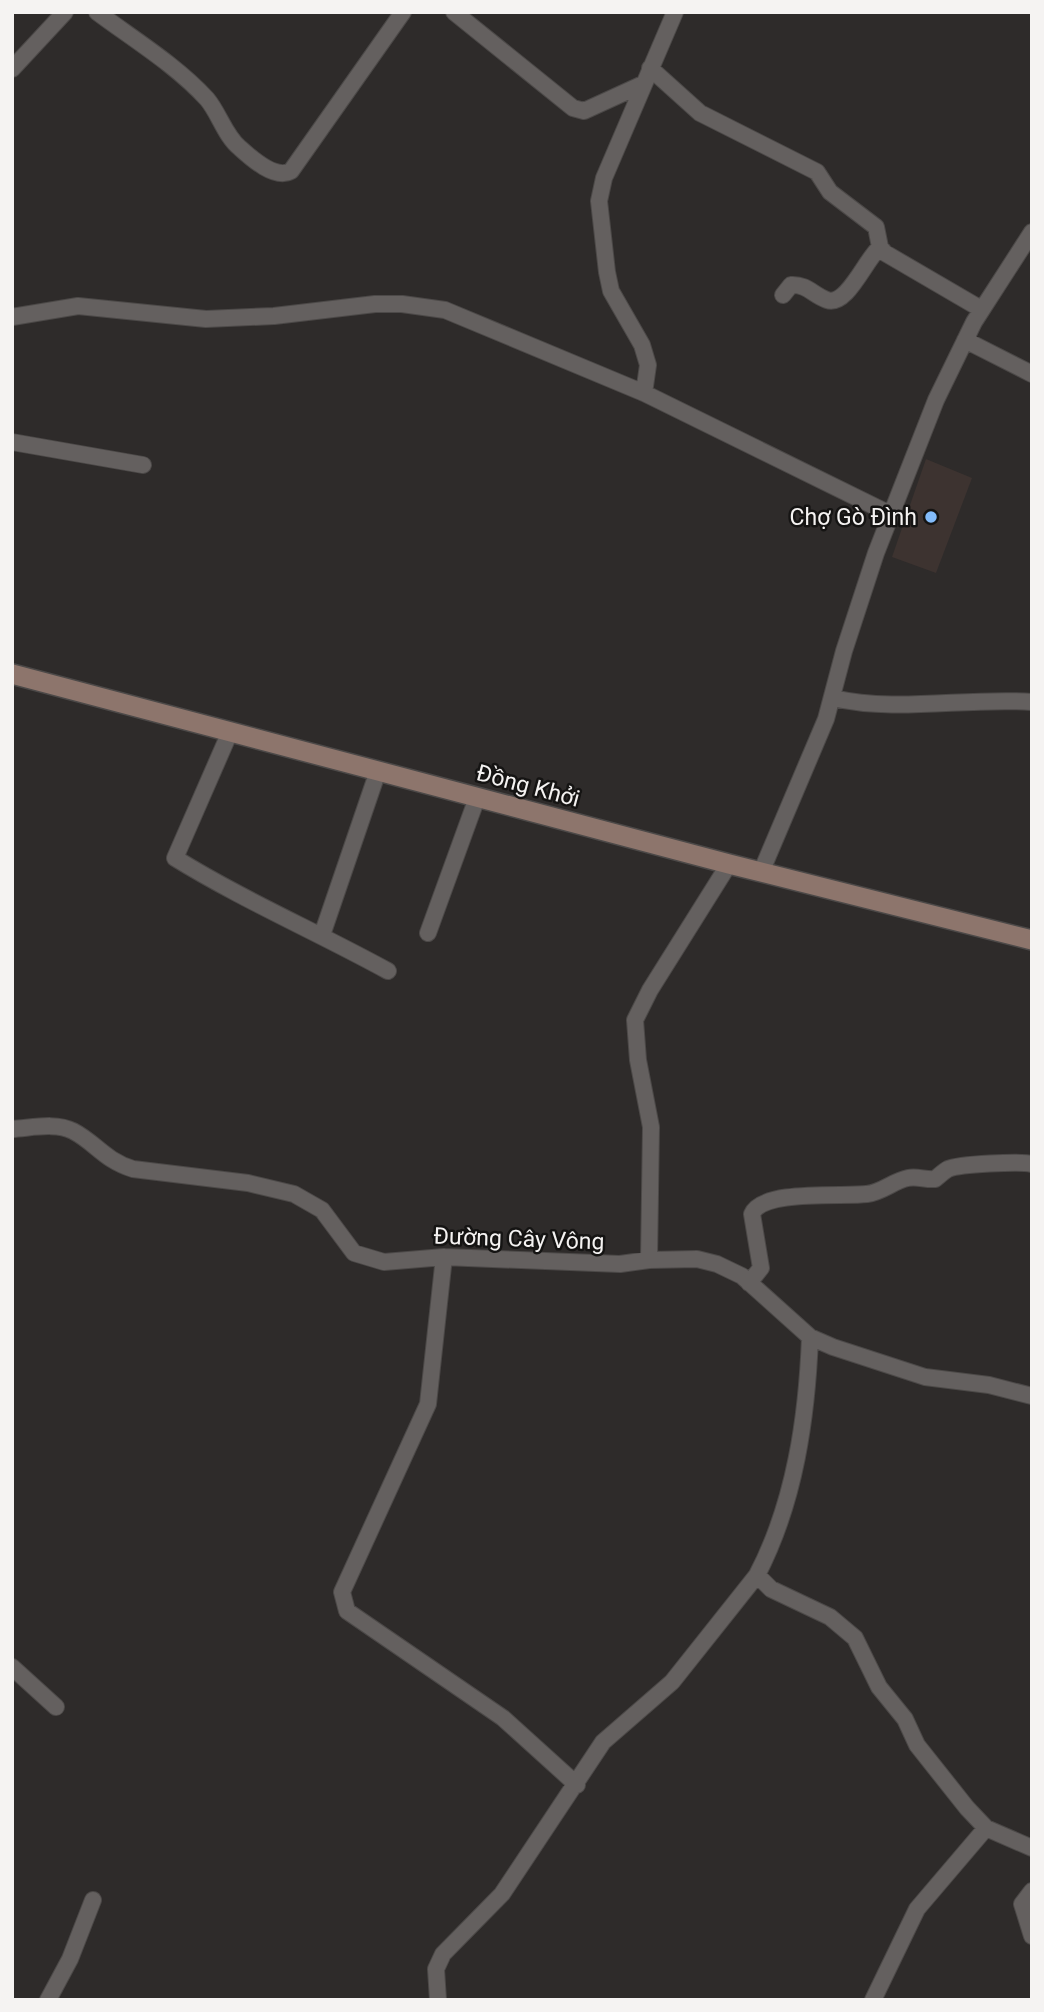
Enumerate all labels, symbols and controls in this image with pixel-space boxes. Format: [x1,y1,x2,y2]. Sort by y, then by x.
place label: Chợ Gò Đình [790,504,917,531]
marker: Chợ Gò Đình [923,509,939,525]
street label: Đồng Khởi [473,759,583,813]
street label: Đường Cây Vông [433,1223,605,1255]

